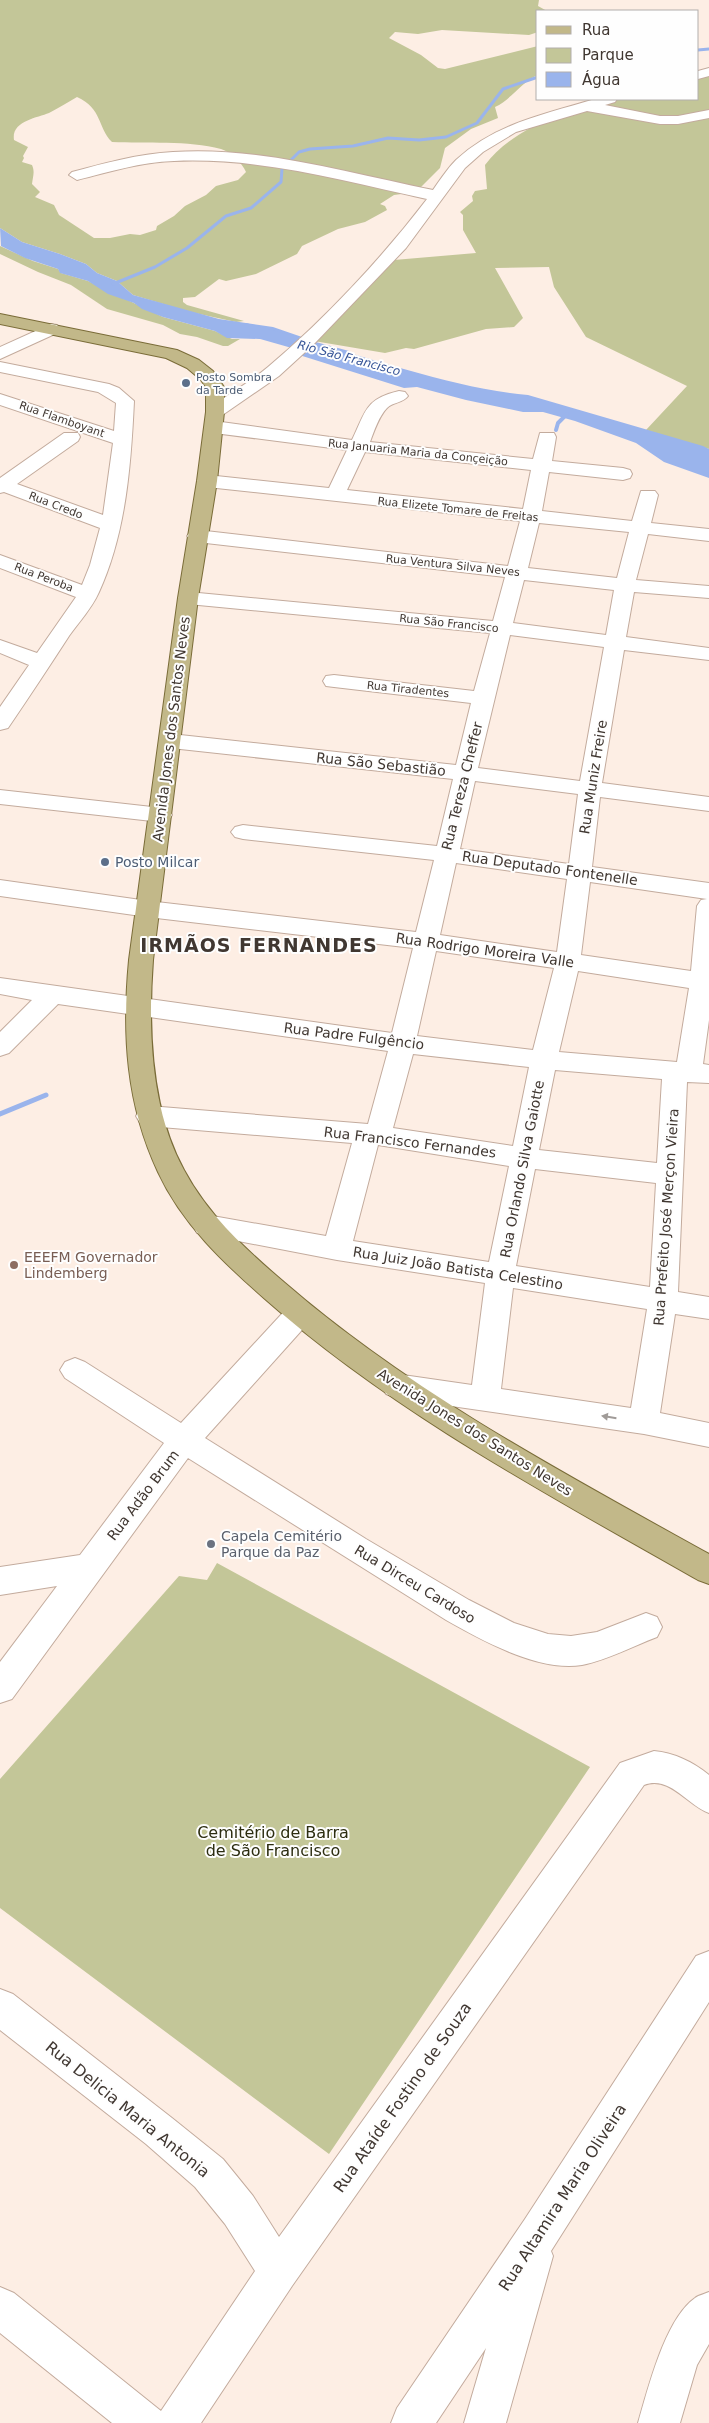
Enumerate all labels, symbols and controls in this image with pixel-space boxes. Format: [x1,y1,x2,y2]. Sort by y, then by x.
legend [536,10,699,100]
text: Rua [582,21,610,39]
text: Parque [582,46,634,64]
text: Água [582,70,620,89]
water label: Rio São Francisco [296,338,402,378]
place label: Posto Sombra da Tarde [196,371,272,397]
marker: Posto Sombra da Tarde [180,377,192,389]
street label: Rua Flamboyant [17,399,107,440]
street label: Rua Januaria Maria da Conçeição [327,437,509,468]
street label: Rua Credo [27,489,85,522]
street label: Rua Elizete Tomare de Freitas [377,495,539,524]
street label: Rua Ventura Silva Neves [385,552,521,579]
street label: Rua Peroba [12,560,75,595]
street label: Rua São Francisco [399,612,499,635]
street label: Avenida Jones dos Santos Neves [149,615,193,843]
street label: Rua Tiradentes [366,679,450,700]
street label: Rua Muniz Freire [576,719,610,835]
street label: Rua Tereza Cheffer [438,720,486,852]
street label: Rua São Sebastião [315,749,447,779]
street label: Rua Deputado Fontenelle [461,848,639,888]
place label: Posto Milcar [115,854,199,870]
marker: Posto Milcar [99,856,111,868]
street label: Rua Rodrigo Moreira Valle [395,930,575,970]
district label: IRMÃOS FERNANDES [140,933,378,956]
street label: Rua Padre Fulgêncio [283,1019,425,1053]
street label: Rua Orlando Silva Gaiotte [497,1079,547,1259]
street label: Rua Prefeito José Merçon Vieira [650,1108,682,1326]
street label: Rua Francisco Fernandes [323,1123,497,1161]
street label: Rua Juiz João Batista Celestino [352,1243,564,1293]
place label: EEEFM Governador Lindemberg [24,1249,158,1281]
marker: EEEFM Governador Lindemberg [8,1259,20,1271]
street label: Avenida Jones dos Santos Neves [375,1365,575,1499]
one-way arrow [601,1413,617,1421]
street label: Rua Adão Brum [104,1447,182,1543]
place label: Capela Cemitério Parque da Paz [221,1528,342,1560]
marker: Capela Cemitério Parque da Paz [205,1538,217,1550]
street label: Rua Dirceu Cardoso [352,1542,478,1626]
park label: Cemitério de Barra de São Francisco [197,1823,349,1860]
street label: Rua Ataíde Fostino de Souza [329,1999,475,2196]
street label: Rua Delicia Maria Antonia [42,2037,214,2181]
street label: Rua Altamira Maria Oliveira [495,2100,630,2295]

